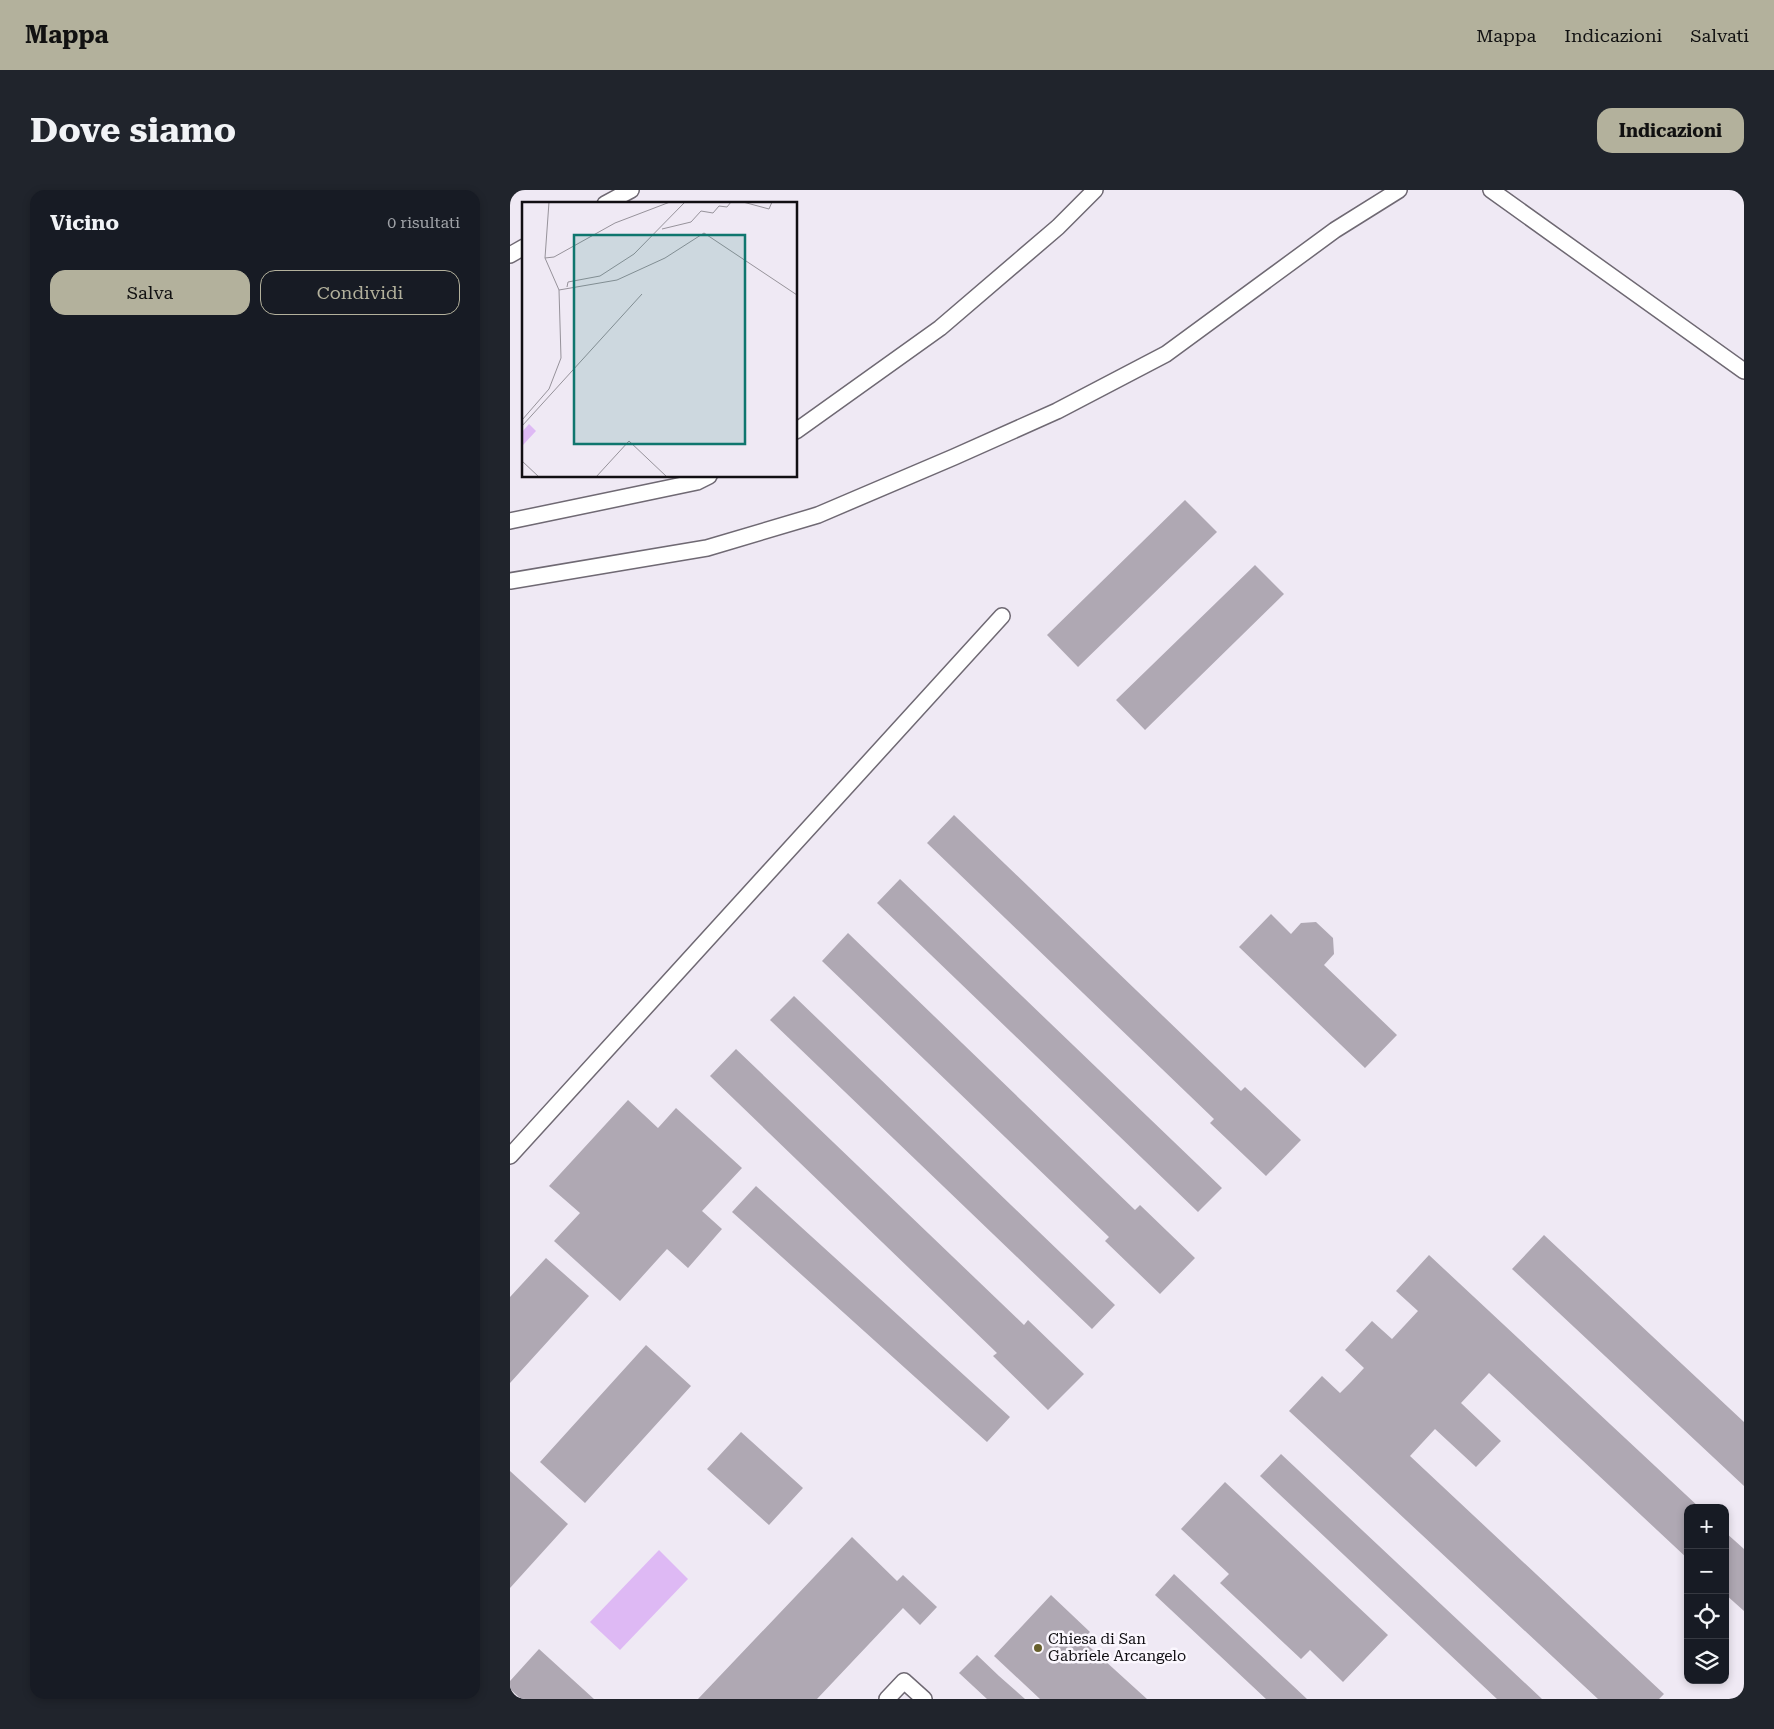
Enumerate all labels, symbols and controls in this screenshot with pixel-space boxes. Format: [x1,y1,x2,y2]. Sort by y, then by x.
text: Mappa [25,21,109,49]
text: Mappa [1476,25,1536,46]
text: Indicazioni [1564,25,1662,46]
text: Salvati [1690,25,1749,46]
button: Indicazioni [1597,108,1744,153]
text: Dove siamo [30,110,236,151]
inset map [522,202,798,478]
text: Vicino [50,211,119,235]
text: 0 risultati [387,213,460,232]
button: Salva [50,270,250,315]
button: Condividi [260,270,460,315]
map controls [1684,1504,1729,1684]
button: + [1684,1504,1729,1549]
button: − [1684,1549,1729,1594]
button: locate [1684,1594,1729,1639]
place label: Chiesa di San Gabriele Arcangelo [1048,1630,1186,1665]
button: layers [1684,1639,1729,1684]
marker: Chiesa di San Gabriele Arcangelo [1032,1642,1044,1654]

